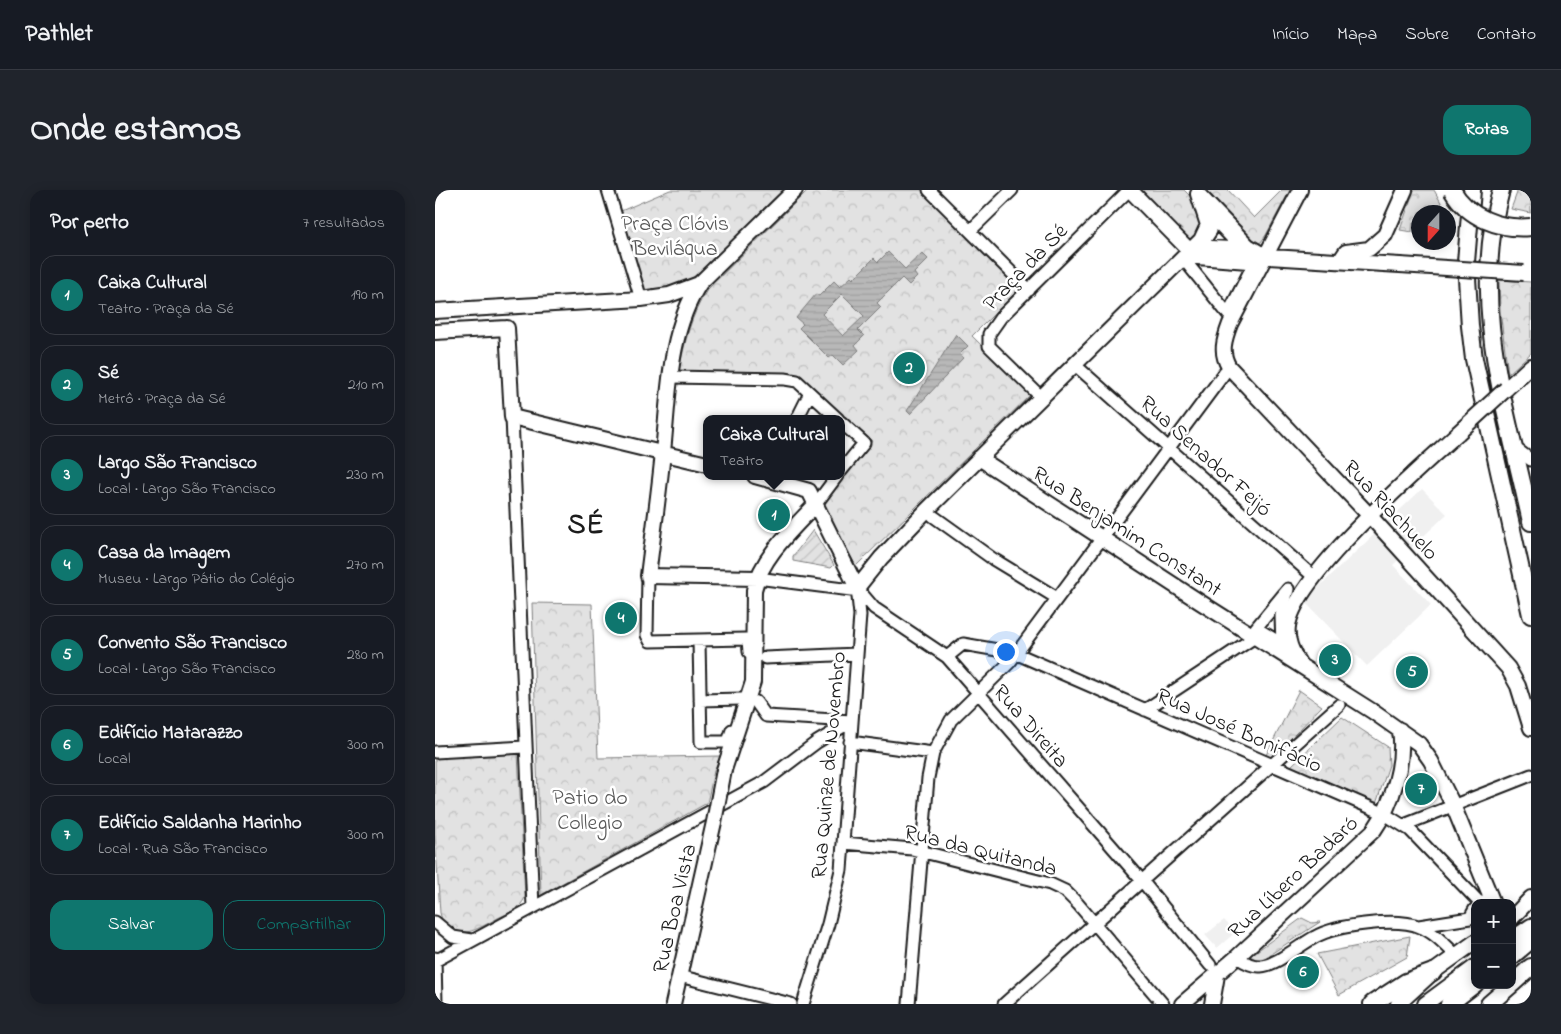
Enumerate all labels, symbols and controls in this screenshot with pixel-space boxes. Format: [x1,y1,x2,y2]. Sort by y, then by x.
text: Pathlet [25,17,93,52]
text: Início [1272,22,1309,48]
text: Mapa [1337,22,1377,48]
text: Sobre [1405,22,1449,48]
text: Contato [1477,22,1536,48]
text: Onde estamos [30,105,242,156]
button: Rotas [1443,105,1531,155]
north arrow [1411,205,1456,250]
text: Por perto [50,208,129,238]
park label: Praça Clóvis Beviláqua [621,209,729,266]
text: 7 resultados [303,211,385,235]
street label: Praça da Sé [976,217,1076,319]
text: Caixa Cultural [98,270,207,297]
text: 1 [64,283,70,307]
text: 190 m [351,283,384,307]
text: Teatro · Praça da Sé [98,297,234,321]
pin: 2 [893,349,925,387]
text: Sé [98,360,119,387]
text: 2 [63,373,71,397]
text: 210 m [348,373,384,397]
text: Metrô · Praça da Sé [98,387,226,411]
street label: Rua Senador Feijó [1132,389,1278,526]
popup [703,415,845,480]
text: Caixa Cultural [720,422,828,449]
text: Teatro [720,449,763,473]
text: Largo São Francisco [98,450,257,477]
street label: Rua Riachuelo [1335,453,1445,569]
street label: Rua Benjamim Constant [1025,459,1228,606]
text: 3 [64,463,70,487]
text: 230 m [346,463,384,487]
text: Local · Largo São Francisco [98,477,276,501]
pin: 1 [758,496,790,534]
district label: SÉ [568,506,604,547]
text: Casa da Imagem [98,540,230,567]
text: 4 [64,553,70,577]
text: 270 m [346,553,384,577]
text: Museu · Largo Pátio do Colégio [98,567,295,591]
pin: 4 [605,599,637,637]
text: Convento São Francisco [98,630,287,657]
your location [993,639,1019,665]
pin: 3 [1319,641,1351,679]
text: 5 [62,643,72,667]
text: 280 m [347,643,384,667]
street label: Rua Quinze de Novembro [804,650,856,880]
pin: 5 [1396,653,1428,691]
text: Local · Largo São Francisco [98,657,276,681]
street label: Rua Direita [984,678,1075,776]
street label: Rua José Bonifácio [1151,681,1327,783]
text: Edifício Matarazzo [98,720,243,747]
text: 6 [63,733,71,757]
text: 300 m [347,733,384,757]
text: Local [98,747,131,771]
pin: 7 [1405,770,1437,808]
park label: Patio do Collegio [552,783,628,841]
street label: Rua Líbero Badaró [1221,809,1367,947]
text: Edifício Saldanha Marinho [98,810,302,837]
street label: Rua da Quitanda [900,817,1060,886]
text: 7 [64,823,70,847]
text: 300 m [347,823,384,847]
text: Local · Rua São Francisco [98,837,268,861]
street label: Rua Boa Vista [646,841,706,976]
map controls [1471,899,1516,989]
button: + [1471,899,1516,944]
button: Salvar [50,900,213,950]
button: Compartilhar [223,900,385,950]
button: − [1471,944,1516,989]
pin: 6 [1287,953,1319,991]

